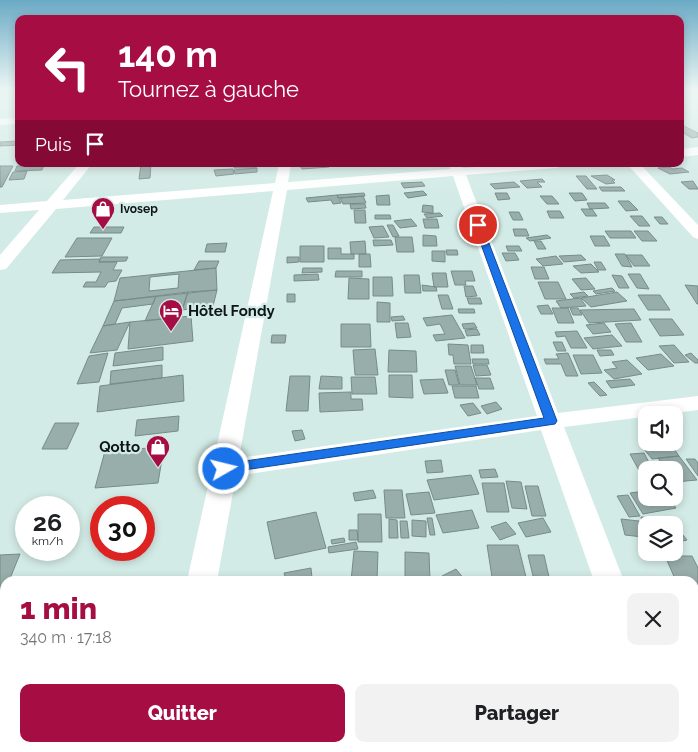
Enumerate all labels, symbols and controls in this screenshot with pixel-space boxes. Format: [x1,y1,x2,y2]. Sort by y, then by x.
text: 140 m [118,34,218,75]
icon: left [35,35,100,100]
text: Tournez à gauche [118,76,299,102]
icon: arrive [81,130,109,158]
text: Puis [35,133,71,155]
shop icon: Ivosep [90,196,116,230]
place label: Ivosep [120,202,158,216]
pin [457,204,499,246]
icon: arrive [464,211,492,239]
hotel icon: Hôtel Fondy [158,298,184,332]
place label: Hôtel Fondy [188,302,276,320]
map controls [638,406,683,561]
button: sound [638,406,683,451]
shop icon: Qotto [145,434,171,468]
place label: Qotto [99,438,140,456]
position arrow [197,442,249,494]
button: search [638,461,683,506]
speed limit sign: 30 [90,496,155,561]
text: 26 [33,507,62,537]
button: layers [638,516,683,561]
text: km/h [32,534,63,548]
text: 1 min [20,591,97,626]
button: close [627,593,679,645]
text: 340 m · 17:18 [20,628,112,647]
button: Quitter [20,684,345,742]
button: Partager [355,684,679,742]

